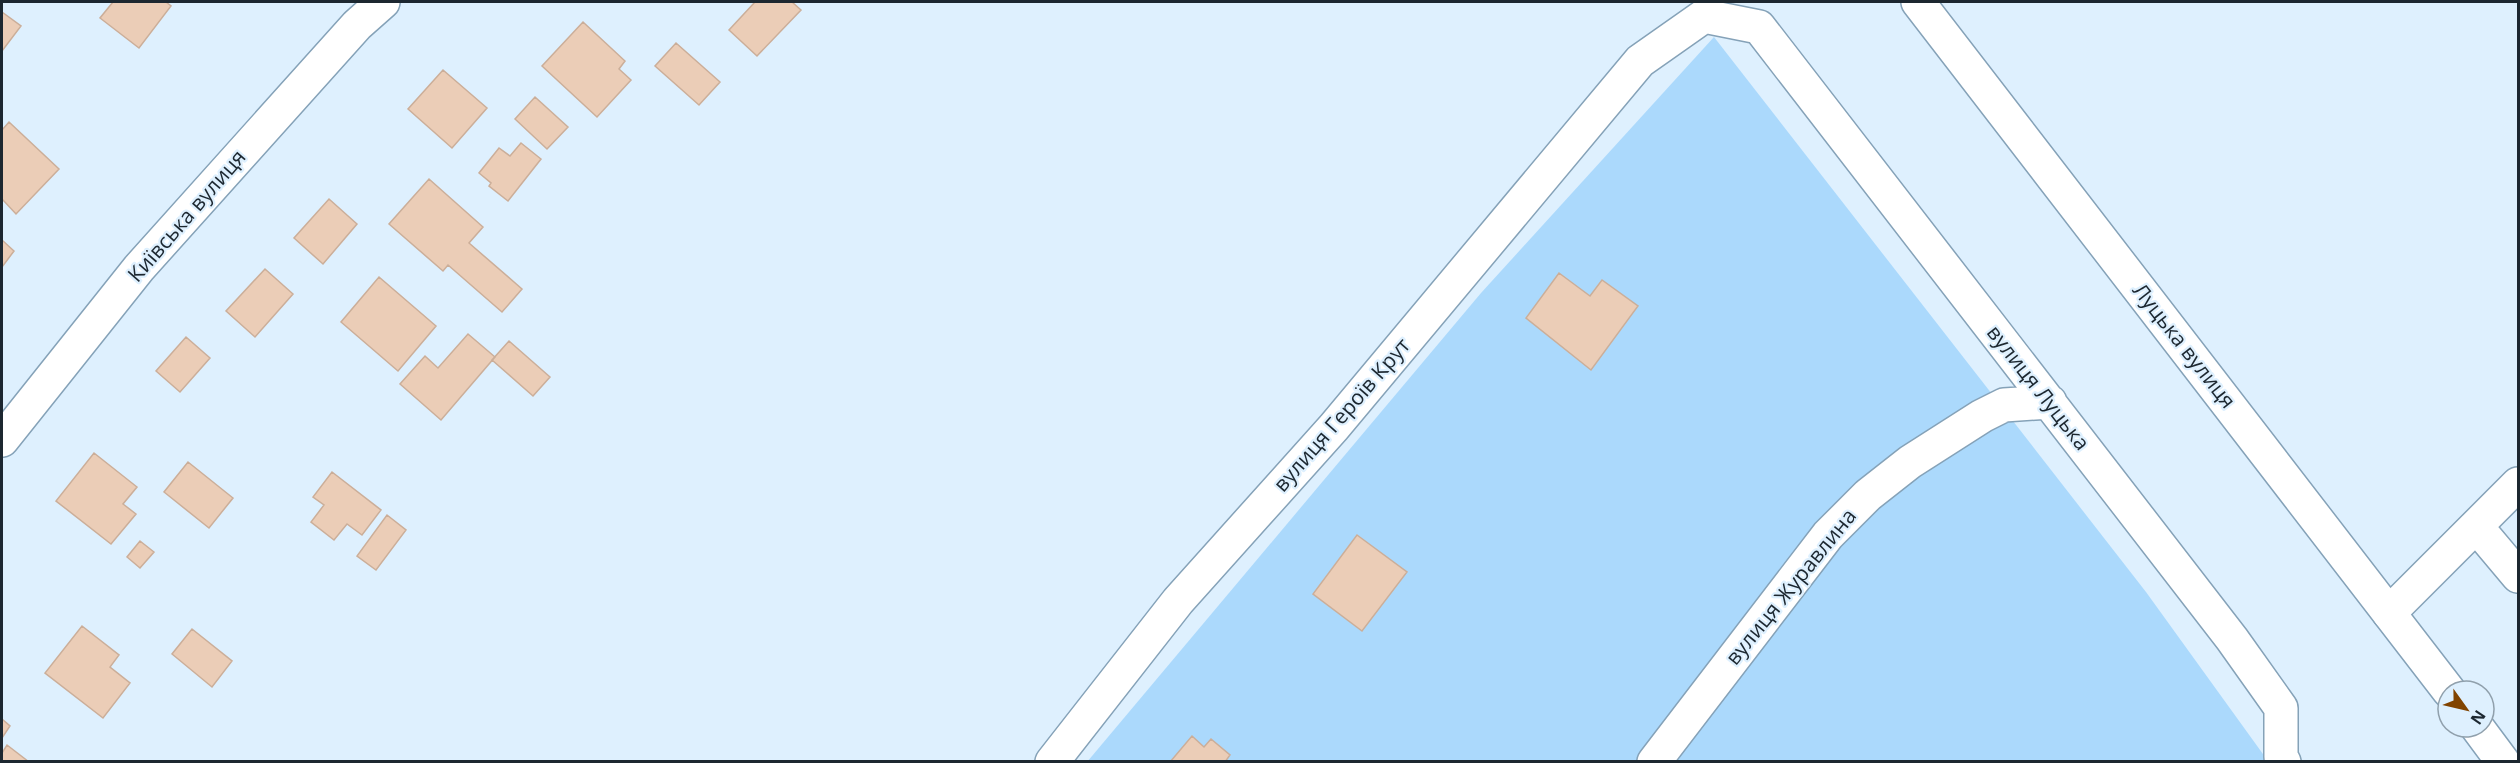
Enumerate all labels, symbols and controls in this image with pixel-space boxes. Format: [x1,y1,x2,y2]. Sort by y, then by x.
street label: Київська вулиця [121,143,251,287]
street label: Луцька вулиця [2127,277,2242,414]
street label: вулиця Луцька [1981,319,2096,456]
street label: вулиця Героїв Крут [1267,331,1416,497]
street label: вулиця Журавлина [1719,502,1862,670]
north arrow [2436,679,2496,739]
text: N [2466,706,2491,729]

